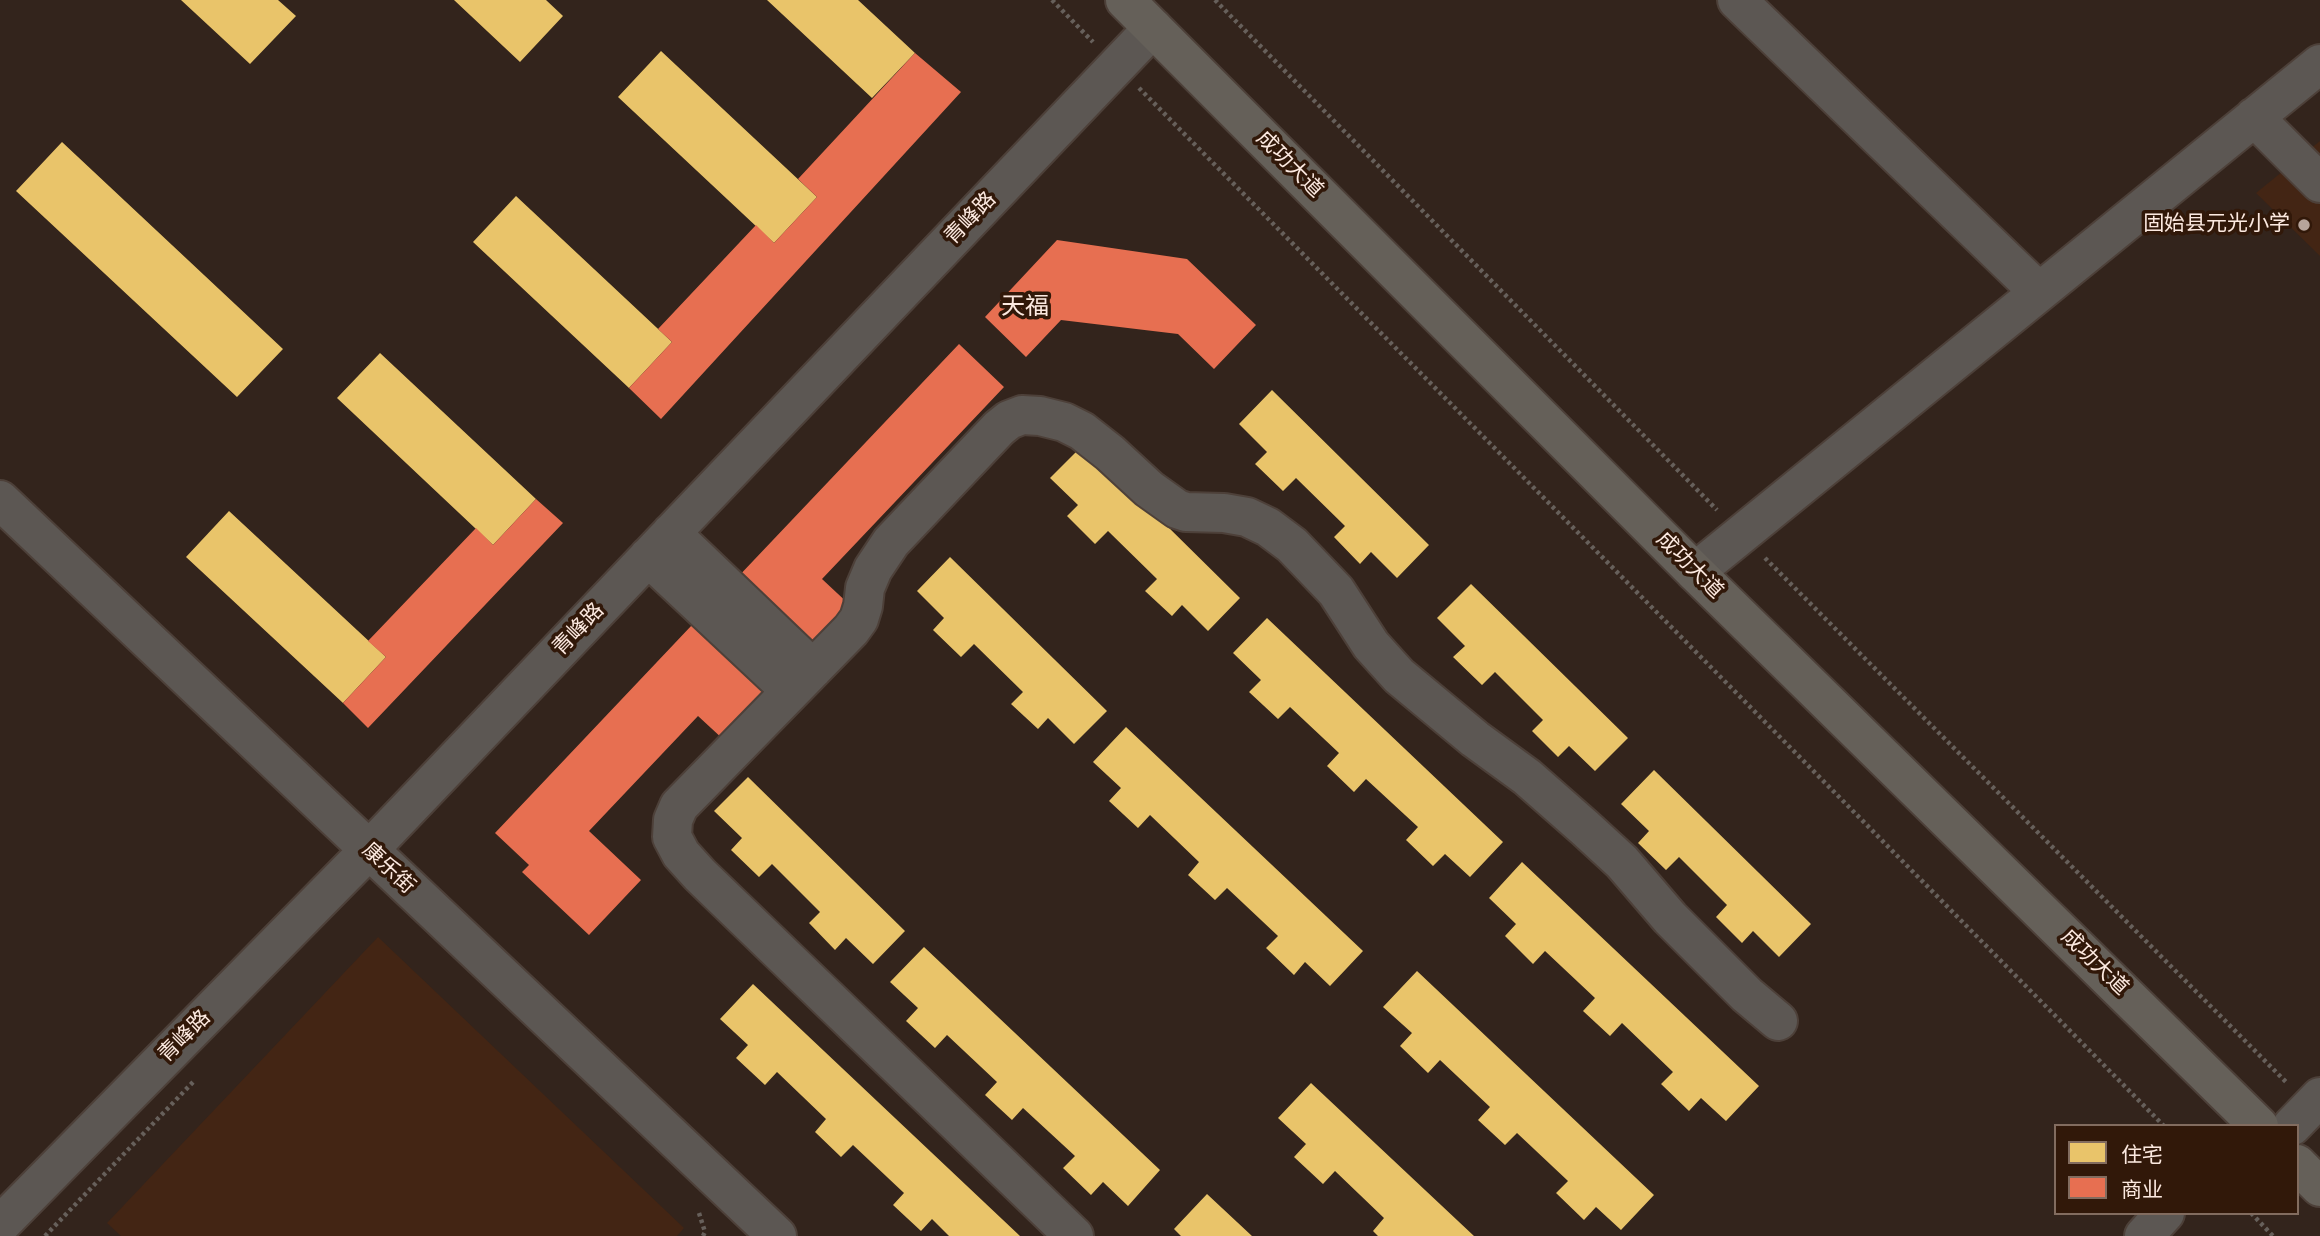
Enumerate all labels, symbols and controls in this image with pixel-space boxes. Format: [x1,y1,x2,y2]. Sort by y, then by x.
street label: 成功大道 [1250,126,1328,204]
street label: 青峰路 [940,188,1002,250]
place label: 固始县元光小学 [2143,212,2290,238]
marker: 固始县元光小学 [2296,217,2312,233]
district label: 天福 [1001,294,1049,322]
street label: 成功大道 [1650,527,1728,605]
street label: 青峰路 [548,599,610,661]
street label: 康乐街 [356,838,420,900]
street label: 成功大道 [2055,925,2133,1001]
street label: 青峰路 [154,1006,216,1068]
legend [2054,1124,2299,1215]
text: 住宅 [2121,1143,2163,1168]
text: 商业 [2121,1178,2163,1203]

